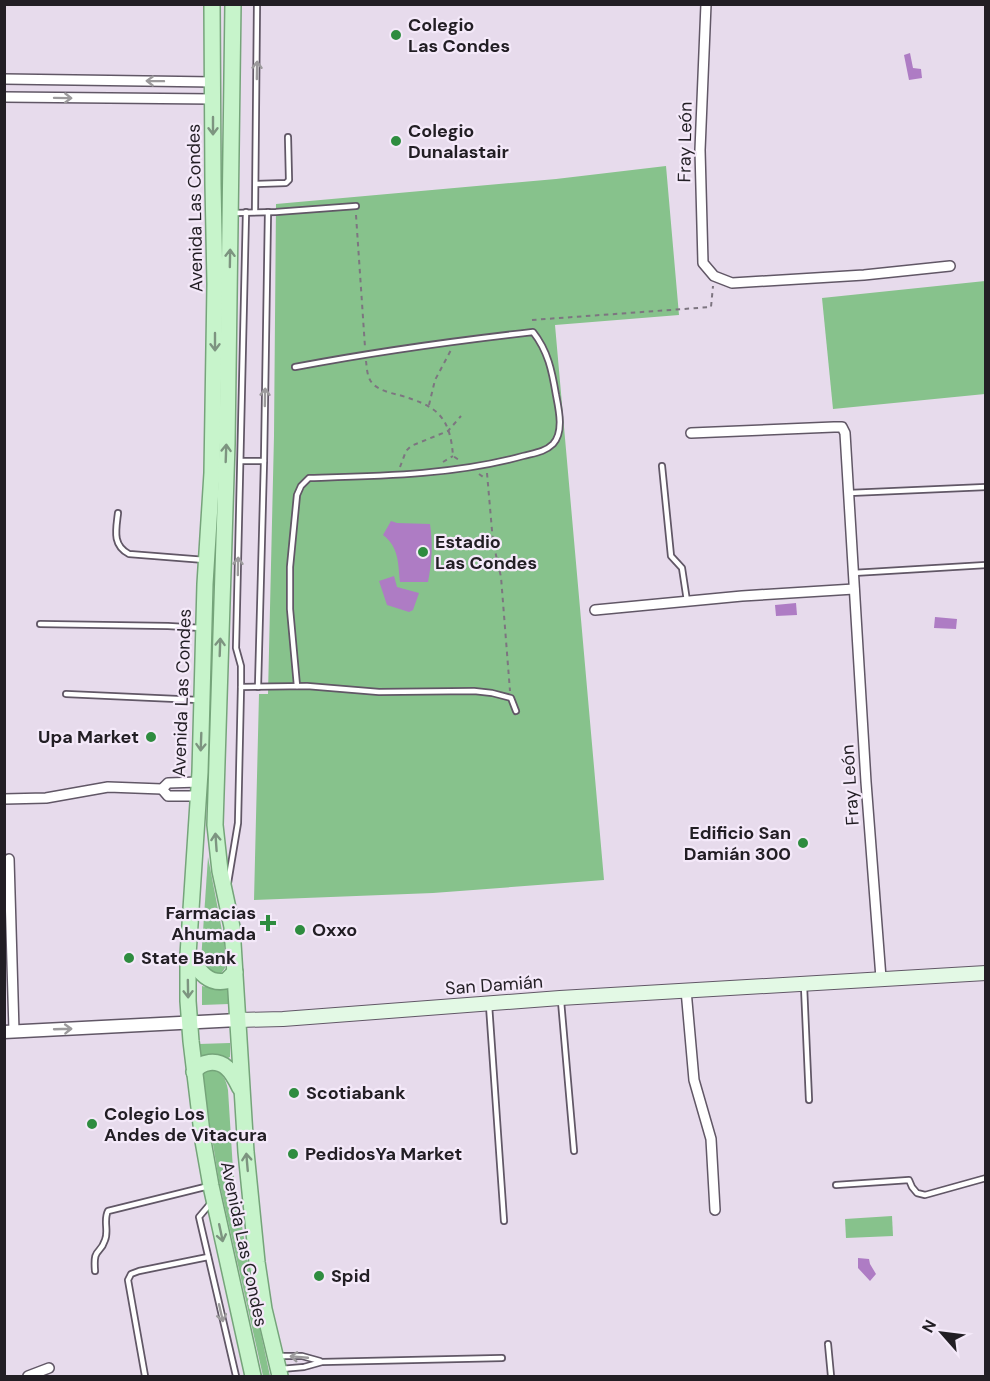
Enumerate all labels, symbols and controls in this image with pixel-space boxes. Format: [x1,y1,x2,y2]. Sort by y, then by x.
place label: Colegio Las Condes [408,13,510,58]
marker: Colegio Las Condes [389,28,403,42]
one-way arrow [251,60,263,80]
one-way arrow [146,75,166,87]
one-way arrow [52,92,72,104]
street label: Fray León [672,101,698,183]
one-way arrow [207,115,219,135]
place label: Colegio Dunalastair [408,119,509,164]
street label: Avenida Las Condes [182,124,208,292]
marker: Colegio Dunalastair [389,134,403,148]
one-way arrow [224,248,236,268]
one-way arrow [209,331,221,351]
one-way arrow [259,388,271,408]
one-way arrow [221,443,232,463]
place label: Estadio Las Condes [435,530,537,575]
marker: Estadio Las Condes [416,545,430,559]
one-way arrow [232,556,244,576]
street label: Avenida Las Condes [167,608,197,778]
one-way arrow [214,638,226,658]
place label: Upa Market [38,725,139,749]
marker: Upa Market [144,730,158,744]
one-way arrow [195,732,206,752]
street label: Fray León [835,744,865,826]
place label: Edificio San Damián 300 [684,821,791,866]
one-way arrow [210,833,221,853]
marker: Edificio San Damián 300 [796,836,810,850]
place label: Farmacias Ahumada [165,901,256,946]
marker: Farmacias Ahumada [261,916,275,930]
place label: Oxxo [312,918,357,942]
marker: Oxxo [293,923,307,937]
place label: State Bank [141,946,237,970]
marker: State Bank [122,951,136,965]
street label: San Damián [444,970,544,1000]
one-way arrow [182,979,194,999]
one-way arrow [52,1023,72,1035]
place label: Scotiabank [306,1081,406,1105]
marker: Scotiabank [287,1086,301,1100]
place label: Colegio Los Andes de Vitacura [104,1102,267,1147]
marker: Colegio Los Andes de Vitacura [85,1117,99,1131]
place label: PedidosYa Market [305,1142,462,1166]
marker: PedidosYa Market [286,1147,300,1161]
one-way arrow [241,1152,252,1172]
street label: Avenida Las Condes [215,1159,273,1329]
one-way arrow [216,1223,227,1243]
place label: Spid [331,1264,370,1288]
marker: Spid [312,1269,326,1283]
one-way arrow [216,1302,227,1322]
north arrow [912,1303,972,1363]
text: N [917,1316,941,1336]
one-way arrow [290,1351,309,1362]

